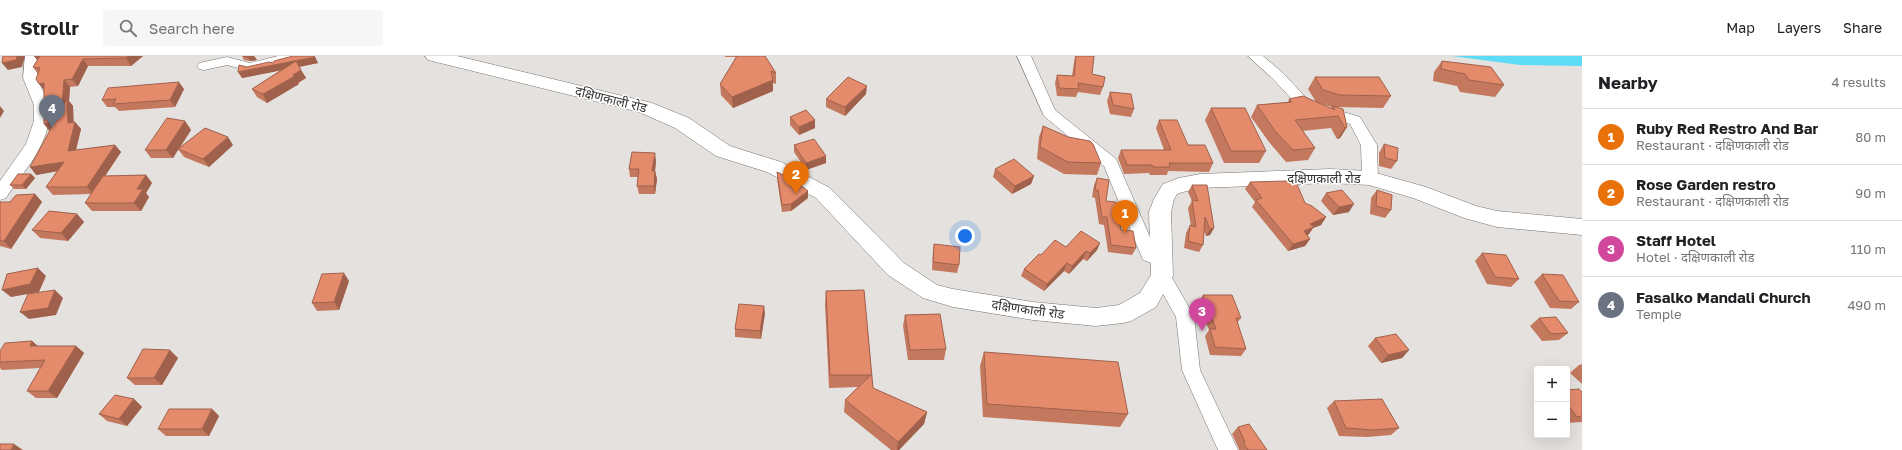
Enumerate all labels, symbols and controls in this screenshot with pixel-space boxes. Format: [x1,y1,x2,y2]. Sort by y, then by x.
search box [103,10,383,46]
text: Strollr [20,16,79,39]
icon: search [117,17,139,39]
text: Search here [149,19,235,37]
text: Map [1726,19,1755,36]
text: Layers [1777,19,1821,36]
text: Share [1843,19,1882,36]
text: Nearby [1598,72,1658,93]
text: 4 results [1832,74,1886,90]
street label: दक्षिणकाली रोड [573,82,650,116]
pin: 4 [39,95,65,128]
text: Ruby Red Restro And Bar [1636,119,1818,137]
text: 1 [1608,129,1614,145]
text: 80 m [1855,129,1886,145]
text: Restaurant · दक्षिणकाली रोड [1636,137,1789,153]
pin: 2 [783,161,809,194]
street label: दक्षिणकाली रोड [1287,170,1362,186]
text: Rose Garden restro [1636,175,1776,193]
text: 2 [1607,185,1615,201]
text: 90 m [1855,185,1886,201]
text: Restaurant · दक्षिणकाली रोड [1636,193,1789,209]
pin: 1 [1112,200,1138,233]
your location [955,226,975,246]
text: Staff Hotel [1636,231,1716,249]
text: 3 [1607,241,1615,257]
text: 110 m [1851,241,1886,257]
text: Hotel · दक्षिणकाली रोड [1636,249,1754,265]
text: Fasalko Mandali Church [1636,288,1811,306]
street label: दक्षिणकाली रोड [991,296,1066,322]
text: 4 [1607,297,1615,313]
text: 490 m [1847,297,1886,313]
pin: 3 [1189,298,1215,331]
text: Temple [1636,306,1682,322]
map controls [1534,366,1570,438]
button: + [1534,366,1570,402]
button: − [1534,402,1570,438]

